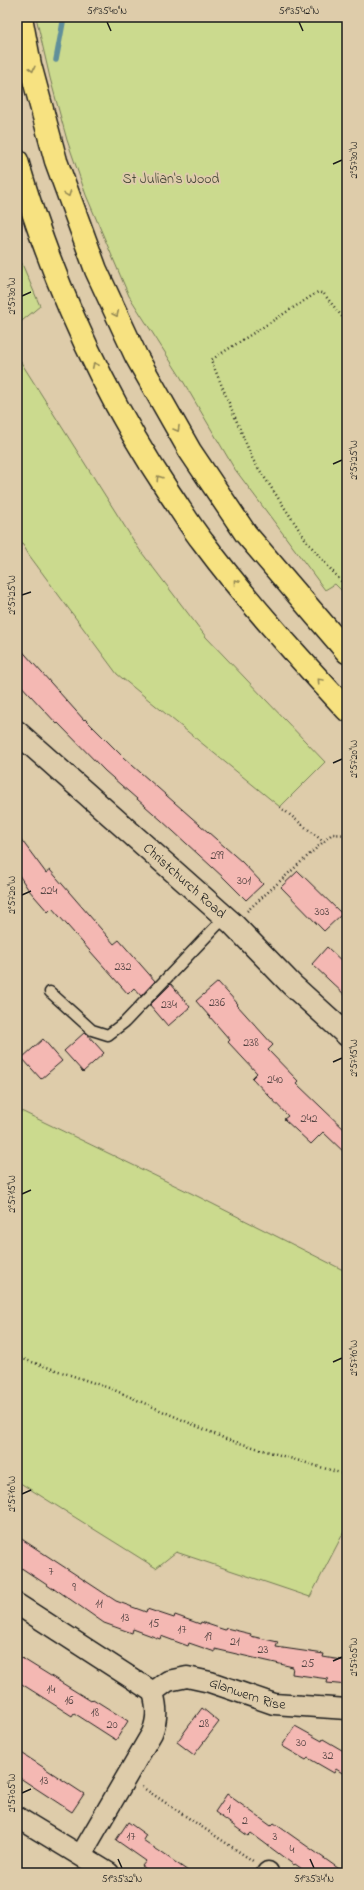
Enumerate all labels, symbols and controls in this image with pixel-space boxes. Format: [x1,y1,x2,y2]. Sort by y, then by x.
text: 51°35'40"N [87,4,127,19]
text: 51°35'42"N [279,4,320,19]
one-way arrow [27,66,35,72]
text: 2°57'30"W [347,141,362,179]
park label: St Julian's Wood [123,169,219,190]
one-way arrow [63,190,71,197]
text: 2°57'30"W [5,277,20,315]
one-way arrow [111,310,119,318]
one-way arrow [92,362,100,369]
one-way arrow [173,425,180,432]
text: 2°57'25"W [347,440,362,480]
one-way arrow [157,475,164,482]
text: 2°57'25"W [5,575,20,615]
one-way arrow [233,580,240,587]
one-way arrow [318,678,325,686]
text: 2°57'20"W [347,740,362,778]
street label: Christchurch Road [138,838,231,924]
house number: 299 [210,847,224,865]
house number: 301 [237,872,251,890]
text: 2°57'20"W [5,876,20,914]
house number: 224 [41,882,57,900]
house number: 303 [314,903,330,921]
house number: 232 [115,958,131,976]
house number: 236 [209,994,226,1012]
house number: 234 [161,996,177,1014]
house number: 238 [243,1034,259,1052]
text: 2°57'15"W [347,1039,362,1077]
house number: 240 [267,1071,283,1089]
house number: 242 [301,1110,317,1128]
text: 2°57'15"W [5,1175,20,1213]
text: 2°57'10"W [347,1340,362,1376]
text: 2°57'10"W [5,1476,20,1512]
house number: 7 [49,1563,54,1581]
house number: 9 [72,1579,76,1597]
house number: 11 [95,1595,103,1613]
house number: 13 [121,1609,129,1627]
house number: 15 [149,1615,159,1633]
house number: 17 [178,1621,186,1639]
house number: 19 [204,1628,212,1646]
house number: 21 [230,1633,240,1651]
text: 2°57'05"W [347,1637,362,1676]
house number: 23 [258,1641,269,1659]
house number: 25 [302,1655,315,1673]
street label: Glanwern Rise [206,1672,287,1715]
house number: 14 [47,1681,55,1699]
house number: 16 [64,1692,74,1710]
house number: 18 [91,1704,100,1722]
house number: 28 [199,1715,210,1733]
house number: 20 [106,1716,118,1734]
house number: 30 [296,1734,306,1752]
house number: 32 [323,1747,333,1765]
house number: 13 [40,1772,48,1790]
text: 2°57'05"W [5,1773,20,1812]
house number: 1 [227,1800,231,1818]
house number: 2 [242,1812,248,1830]
house number: 17 [127,1828,135,1846]
house number: 3 [273,1828,278,1846]
house number: 4 [290,1841,295,1859]
text: 51°35'32"N [102,1872,143,1887]
text: 51°35'34"N [294,1872,334,1887]

